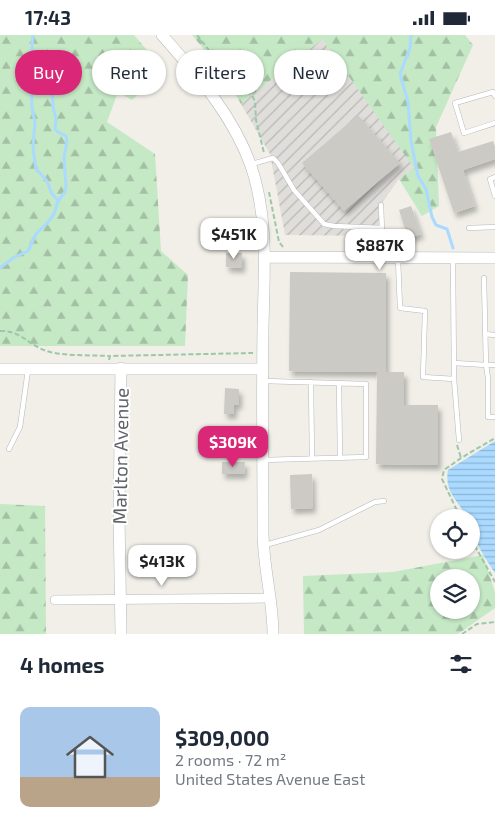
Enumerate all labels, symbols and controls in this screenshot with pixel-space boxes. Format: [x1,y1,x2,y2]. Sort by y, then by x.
text: 17:43 [25,6,71,29]
chip: Buy [15,50,82,95]
chip: Rent [92,50,166,95]
chip: Filters [176,50,264,95]
chip: New [274,50,347,95]
pin: $451K [199,217,269,260]
text: $451K [211,224,257,243]
pin: $887K [345,229,415,271]
text: $887K [356,235,404,254]
street label: Marlton Avenue [107,387,133,525]
pin: $309K [198,425,268,468]
text: $309K [209,432,257,451]
map controls [430,509,480,619]
button: locate [430,509,480,559]
pin: $413K [127,545,197,587]
text: $413K [139,551,185,570]
button: layers [430,569,480,619]
icon: filters [447,650,475,678]
text: 4 homes [20,652,104,677]
text: $309,000 [175,725,270,750]
icon: home [60,727,120,787]
text: 2 rooms · 72 m² [175,750,286,769]
text: United States Avenue East [175,769,365,788]

